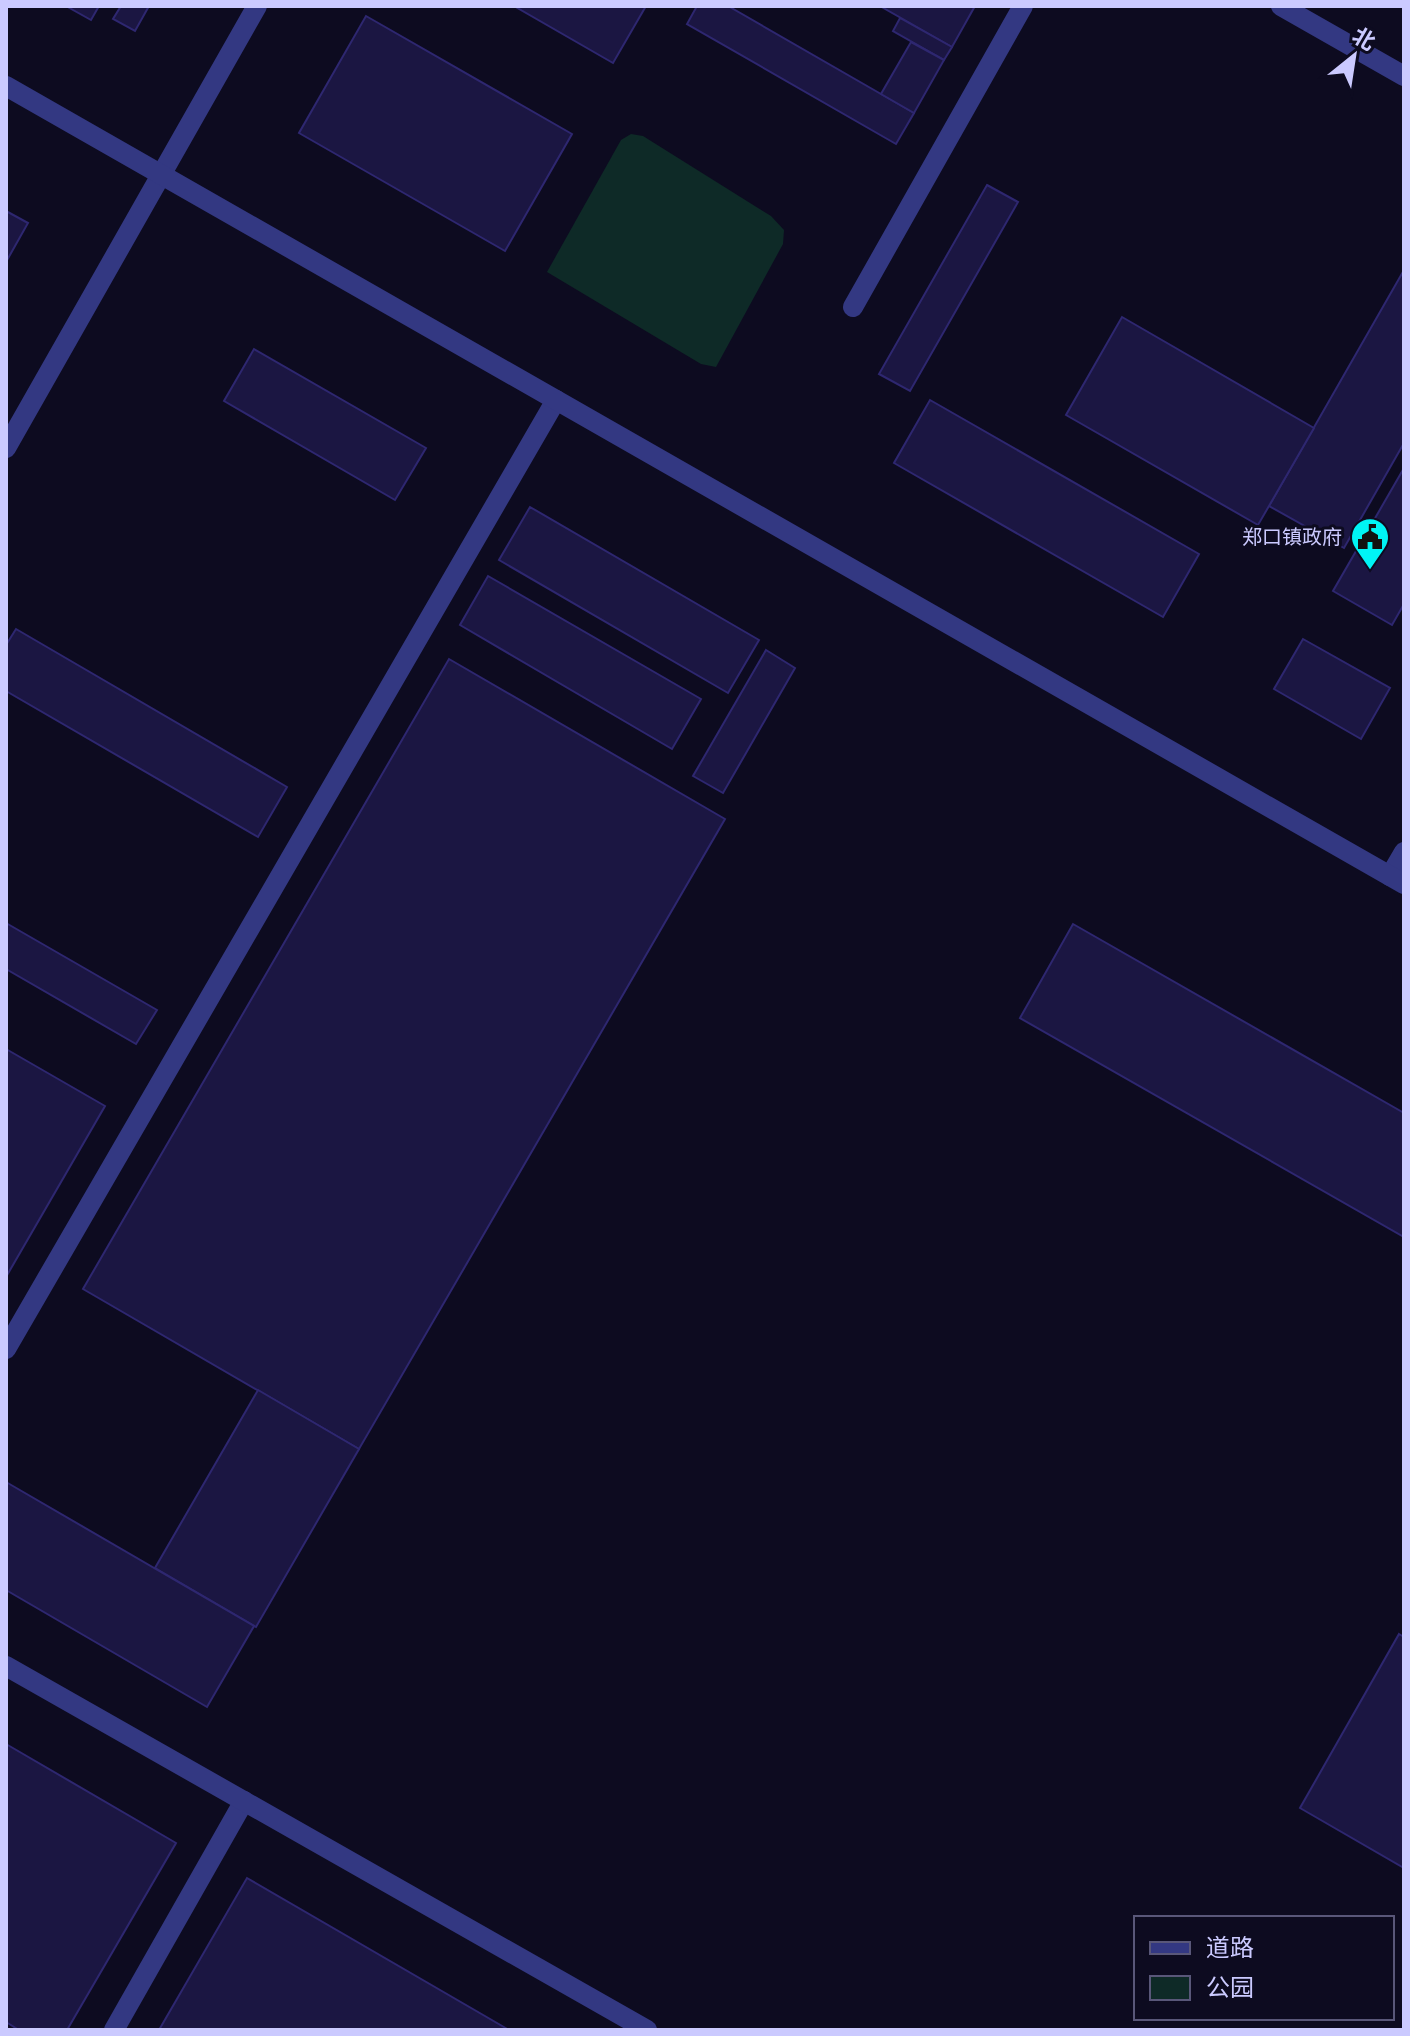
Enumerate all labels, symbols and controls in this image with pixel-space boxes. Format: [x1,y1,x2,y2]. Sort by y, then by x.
north arrow [1314,16,1394,96]
text: 北 [1347,19,1382,56]
public building icon: 郑口镇政府 [1349,516,1391,571]
place label: 郑口镇政府 [1242,523,1342,550]
legend [1134,1916,1394,2020]
text: 道路 [1206,1930,1254,1963]
text: 公园 [1206,1970,1254,2003]

